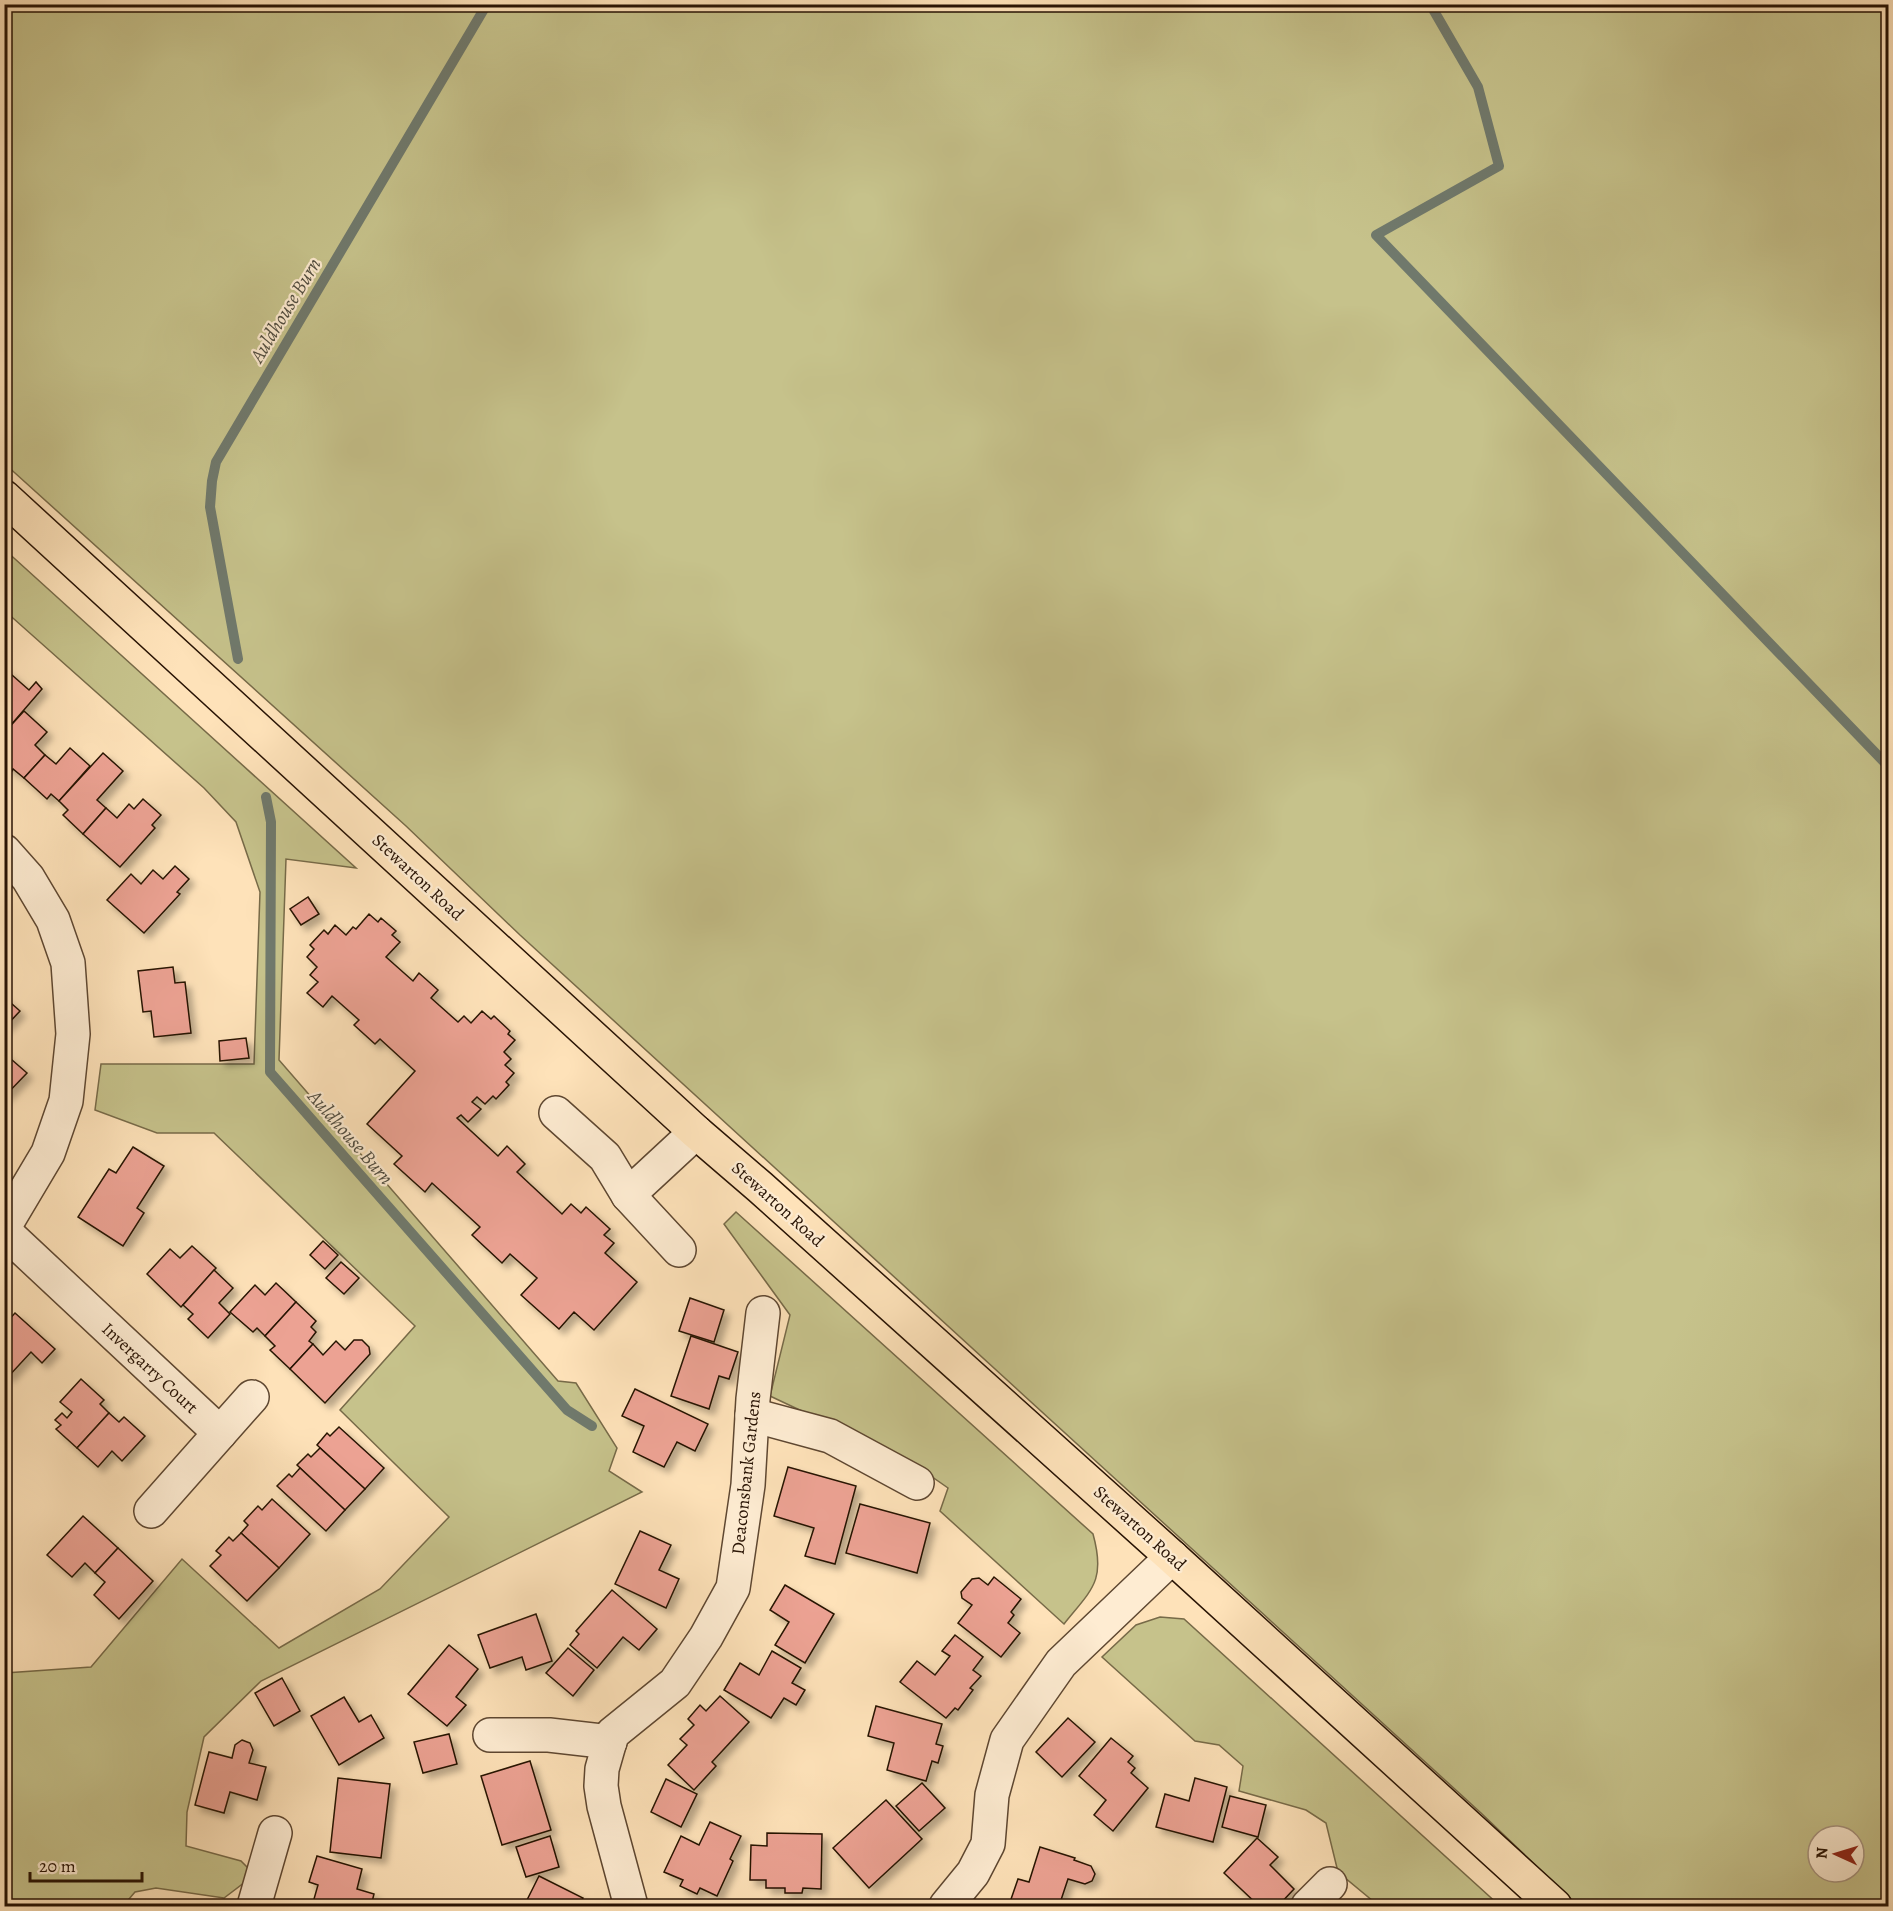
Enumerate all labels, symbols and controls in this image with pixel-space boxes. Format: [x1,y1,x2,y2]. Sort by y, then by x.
water label: Auldhouse Burn [243,253,327,369]
street label: Stewarton Road [367,828,469,926]
water label: Auldhouse Burn [301,1083,399,1191]
street label: Stewarton Road [726,1156,830,1252]
street label: Invergarry Court [97,1317,203,1419]
street label: Deaconsbank Gardens [725,1390,767,1556]
street label: Stewarton Road [1088,1480,1192,1576]
north arrow [1806,1824,1866,1884]
scale bar [30,1845,142,1883]
text: N [1811,1846,1833,1860]
text: 20 m [39,1854,76,1878]

